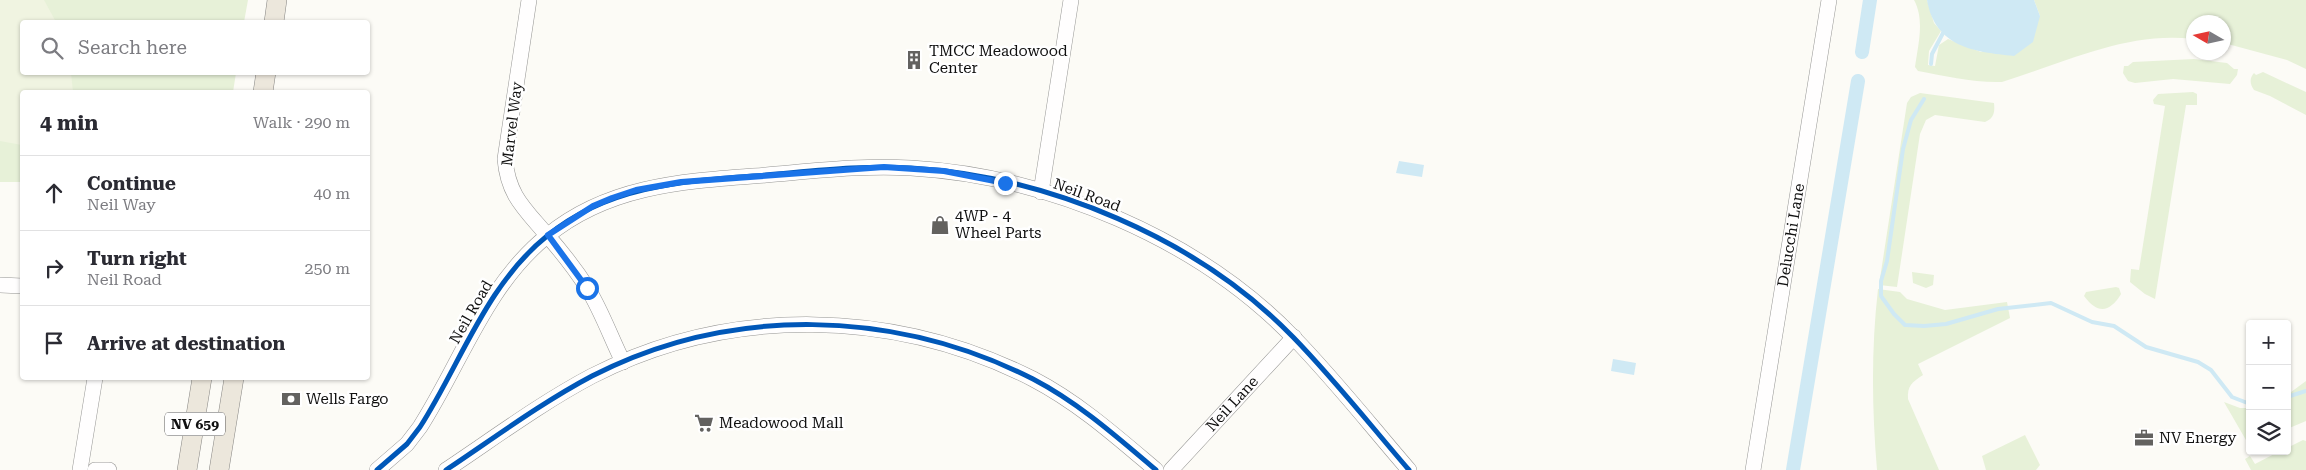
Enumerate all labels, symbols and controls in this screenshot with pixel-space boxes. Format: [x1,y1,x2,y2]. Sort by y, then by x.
north arrow [2186,15,2231,60]
search box [20,20,370,75]
icon: search [38,34,66,62]
text: Search here [78,36,187,59]
place label: TMCC Meadowood Center [929,42,1068,77]
building icon: TMCC Meadowood Center [903,49,925,71]
street label: Marvel Way [498,81,526,167]
text: 4 min [40,111,98,135]
text: Walk · 290 m [253,113,350,132]
text: Continue [87,172,176,195]
route end [994,172,1017,195]
street label: Neil Road [1051,175,1123,216]
icon: ahead [40,179,68,207]
street label: Delucchi Lane [1774,182,1808,288]
text: 40 m [313,184,350,203]
text: Neil Way [87,195,156,214]
place label: 4WP - 4 Wheel Parts [955,207,1041,242]
shop icon: 4WP - 4 Wheel Parts [929,214,951,236]
text: Turn right [87,247,187,270]
icon: right [40,254,68,282]
text: 250 m [304,259,350,278]
text: Neil Road [87,270,162,289]
street label: Neil Road [446,277,497,347]
route start [576,277,599,300]
map controls [2246,320,2291,455]
button: + [2246,320,2291,365]
icon: arrive [40,329,68,357]
text: Arrive at destination [87,332,285,355]
button: − [2246,365,2291,410]
street label: Neil Lane [1202,373,1262,435]
bank icon: Wells Fargo [280,388,302,410]
place label: Wells Fargo [306,390,389,408]
button: layers [2246,410,2291,455]
road number: NV 659 [165,412,225,436]
supermarket icon: Meadowood Mall [693,412,715,434]
place label: Meadowood Mall [719,414,844,432]
office icon: NV Energy [2133,427,2155,449]
place label: NV Energy [2159,429,2236,447]

